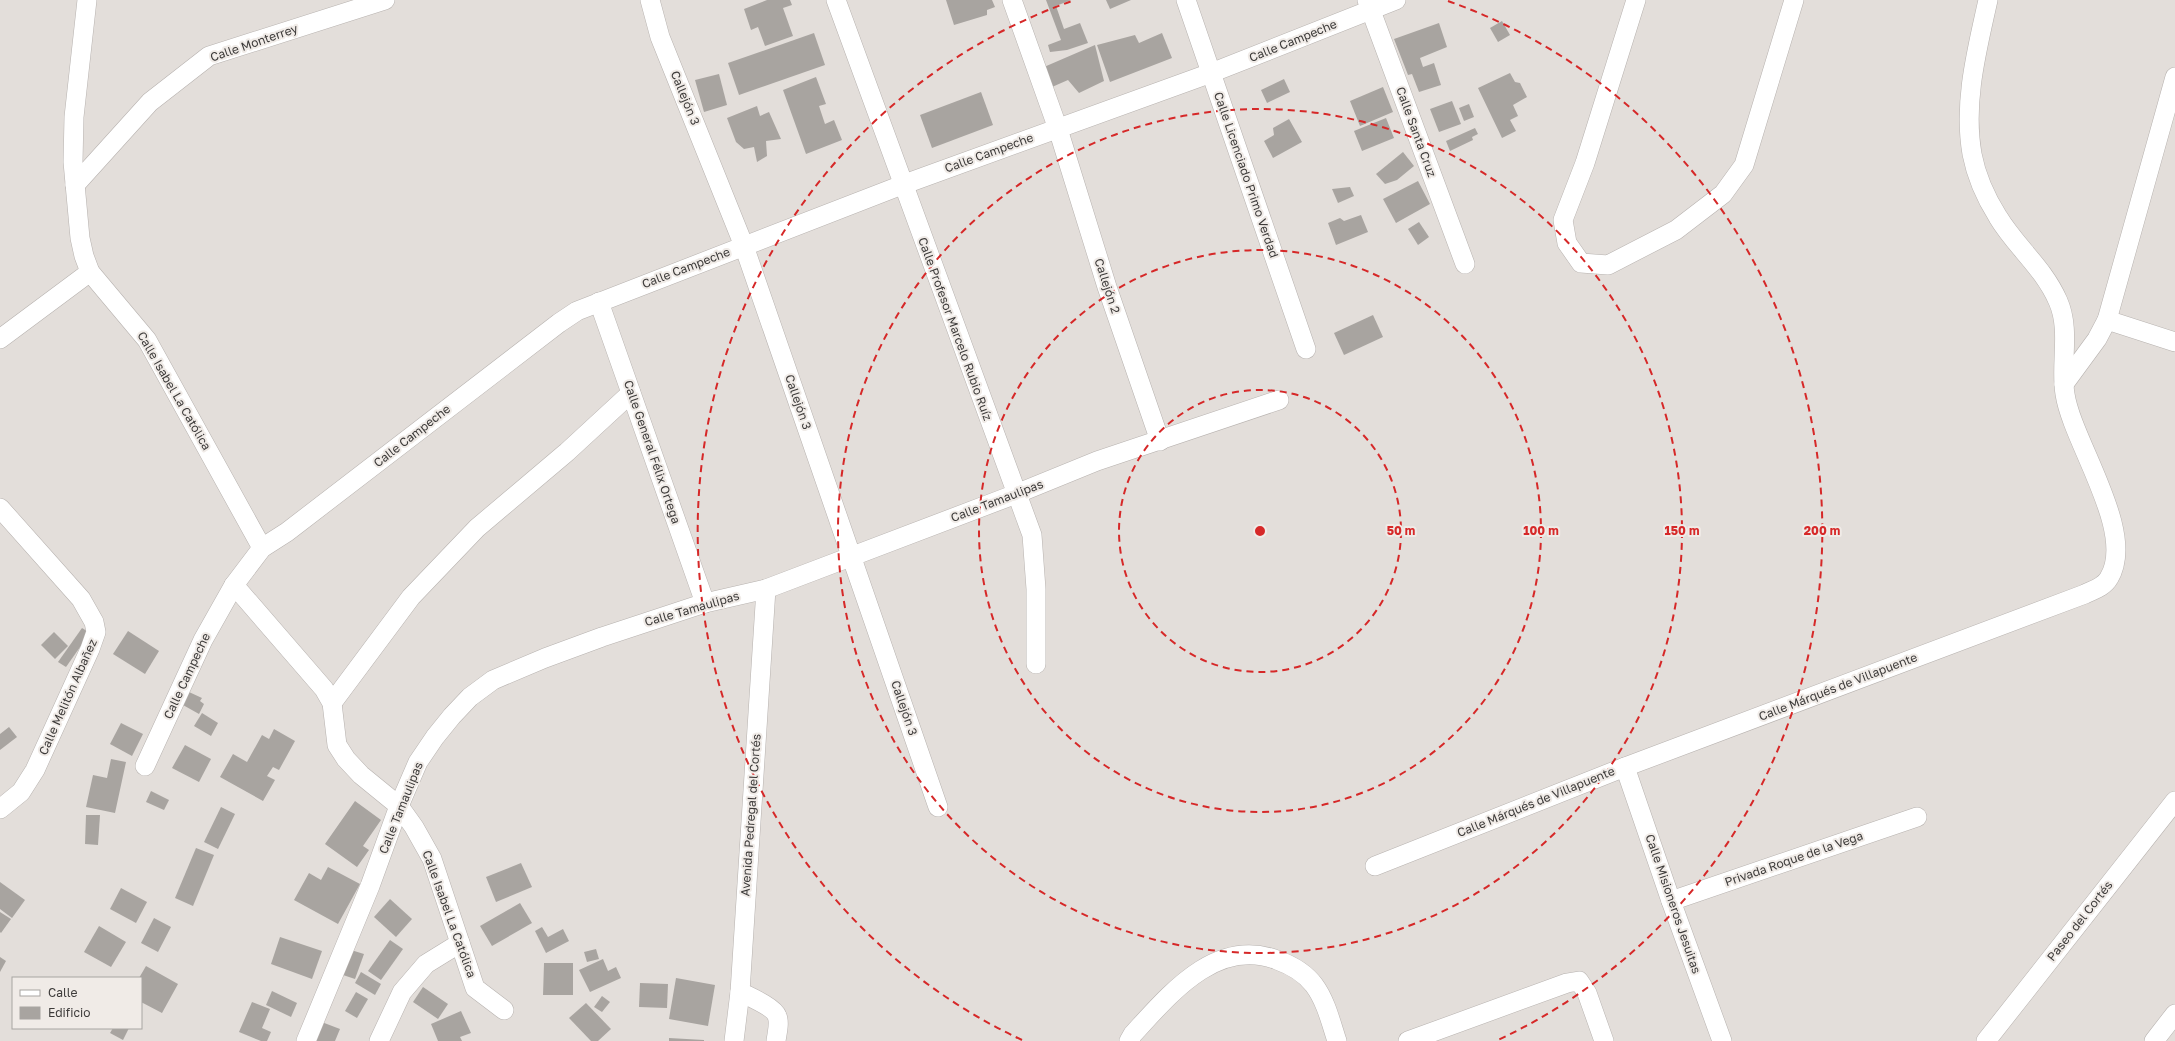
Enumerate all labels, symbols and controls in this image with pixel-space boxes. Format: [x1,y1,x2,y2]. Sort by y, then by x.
street label: Calle Campeche [1247,16,1339,65]
street label: Calle Monterrey [208,20,300,65]
street label: Callejón 3 [668,68,703,127]
street label: Calle Santa Cruz [1393,85,1440,179]
street label: Calle Licenciado Primo Verdad [1211,90,1282,260]
street label: Calle Campeche [942,130,1035,176]
street label: Calle Profesor Marcelo Rubio Ruíz [915,235,996,423]
street label: Calle Campeche [640,244,732,291]
street label: Callejón 2 [1092,256,1123,315]
street label: Calle Isabel La Católica [134,329,215,453]
street label: Callejón 3 [782,372,815,431]
street label: Calle General Félix Ortega [621,378,684,526]
street label: Calle Campeche [370,401,453,470]
street label: Calle Tamaulipas [948,476,1045,525]
text: 50 m [1387,523,1415,538]
text: 100 m [1523,523,1559,538]
text: 150 m [1665,523,1699,538]
text: 200 m [1804,523,1840,538]
centre of rings [1253,524,1267,538]
street label: Calle Tamaulipas [643,588,741,629]
street label: Calle Campeche [160,630,213,721]
street label: Calle Melitón Albañez [35,636,100,757]
street label: Calle Márqués de Villapuente [1756,649,1919,724]
street label: Callejón 3 [888,678,921,737]
street label: Avenida Pedregal del Cortés [737,733,764,897]
street label: Calle Tamaulipas [375,760,426,856]
street label: Calle Márqués de Villapuente [1455,763,1617,840]
street label: Privada Roque de la Vega [1723,828,1865,889]
street label: Calle Misioneros Jesuitas [1643,832,1704,976]
street label: Calle Isabel La Católica [419,848,480,980]
street label: Paseo del Cortés [2044,878,2116,964]
legend [12,977,142,1029]
text: Calle [48,985,78,1000]
text: Edificio [48,1005,90,1020]

